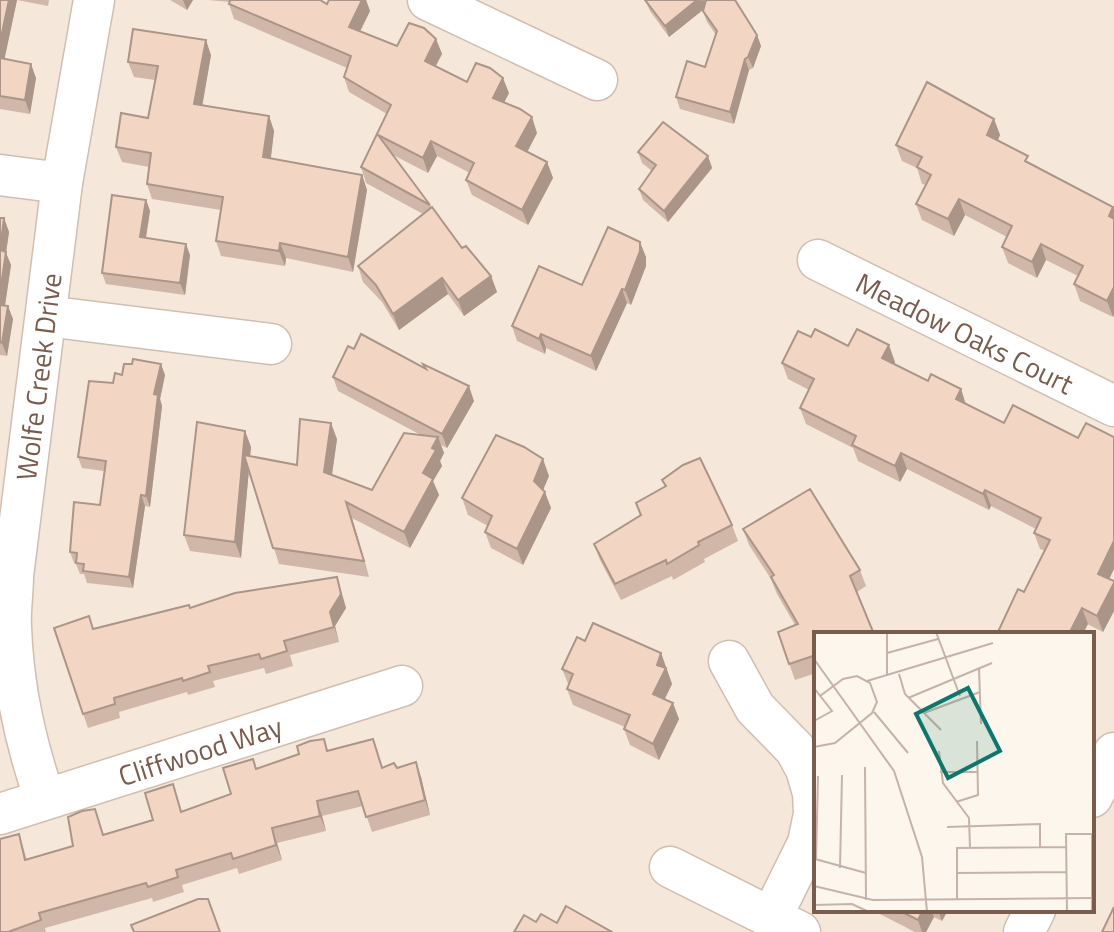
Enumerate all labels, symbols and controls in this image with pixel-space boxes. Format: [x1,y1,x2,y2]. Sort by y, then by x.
street label: Meadow Oaks Court [849,261,1081,405]
street label: Wolfe Creek Drive [4,270,72,483]
inset map [814,632,1094,912]
street label: Cliffwood Way [113,704,288,797]

